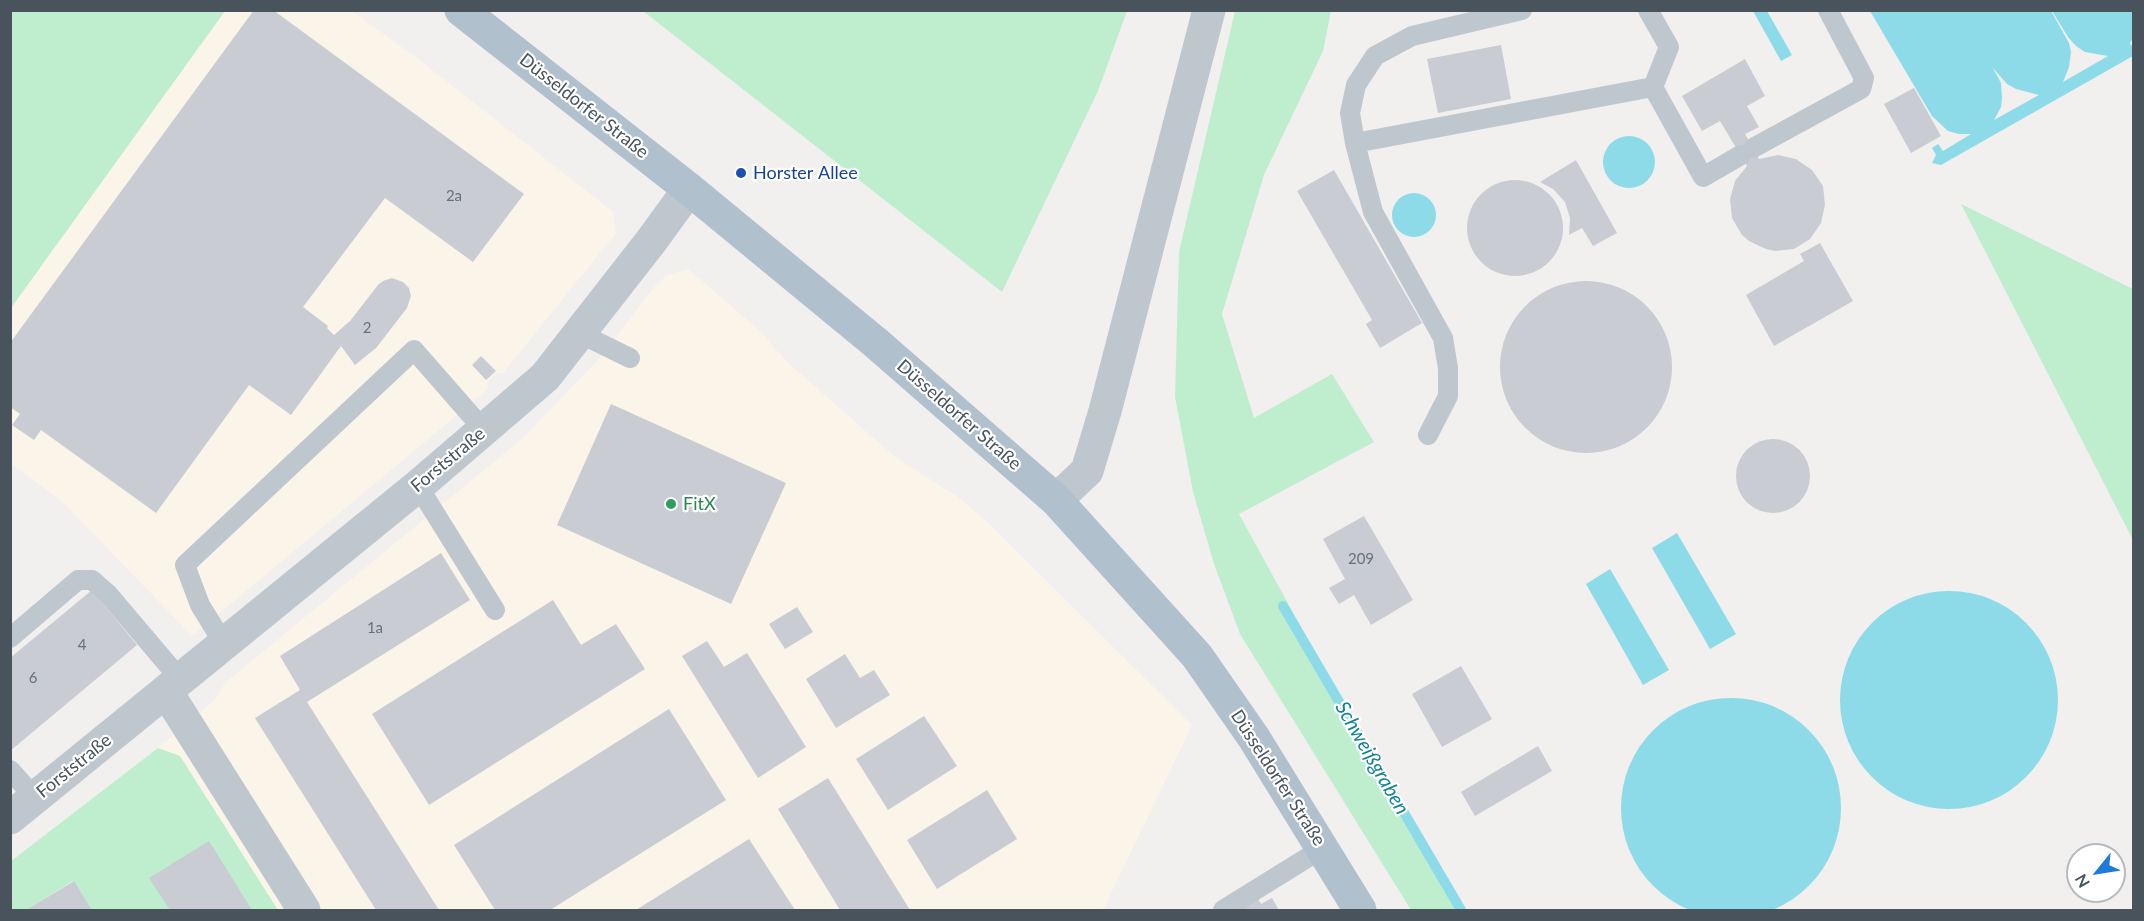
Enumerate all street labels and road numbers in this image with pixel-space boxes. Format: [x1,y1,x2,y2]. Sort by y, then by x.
street label: Düsseldorfer Straße [515,49,653,163]
street label: Düsseldorfer Straße [892,355,1026,475]
street label: Forststraße [407,423,489,497]
street label: Düsseldorfer Straße [1226,706,1330,850]
street label: Forststraße [32,729,116,803]

